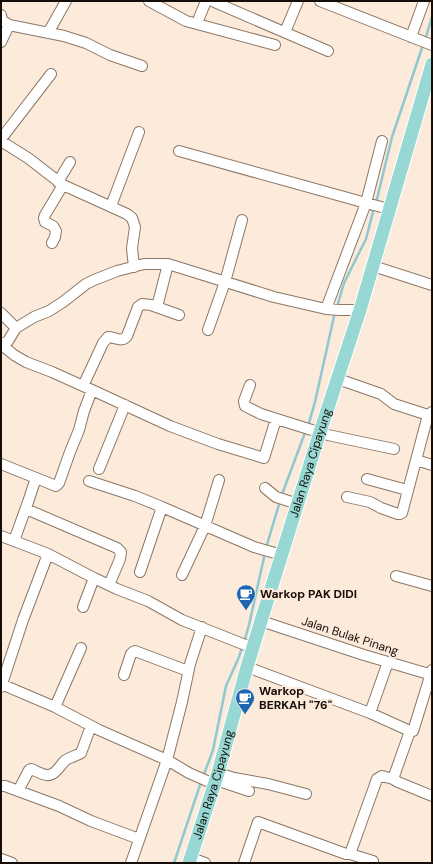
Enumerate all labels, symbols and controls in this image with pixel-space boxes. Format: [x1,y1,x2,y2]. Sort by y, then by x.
street label: Jalan Raya Cipayung [286,406,335,520]
cafe icon: Warkop PAK DIDI [235,583,257,611]
place label: Warkop PAK DIDI [260,586,357,602]
street label: Jalan Bulak Pinang [299,613,401,659]
place label: Warkop BERKAH "76" [259,683,332,713]
cafe icon: Warkop BERKAH "76" [234,687,256,715]
street label: Jalan Raya Cipayung [189,728,237,842]

